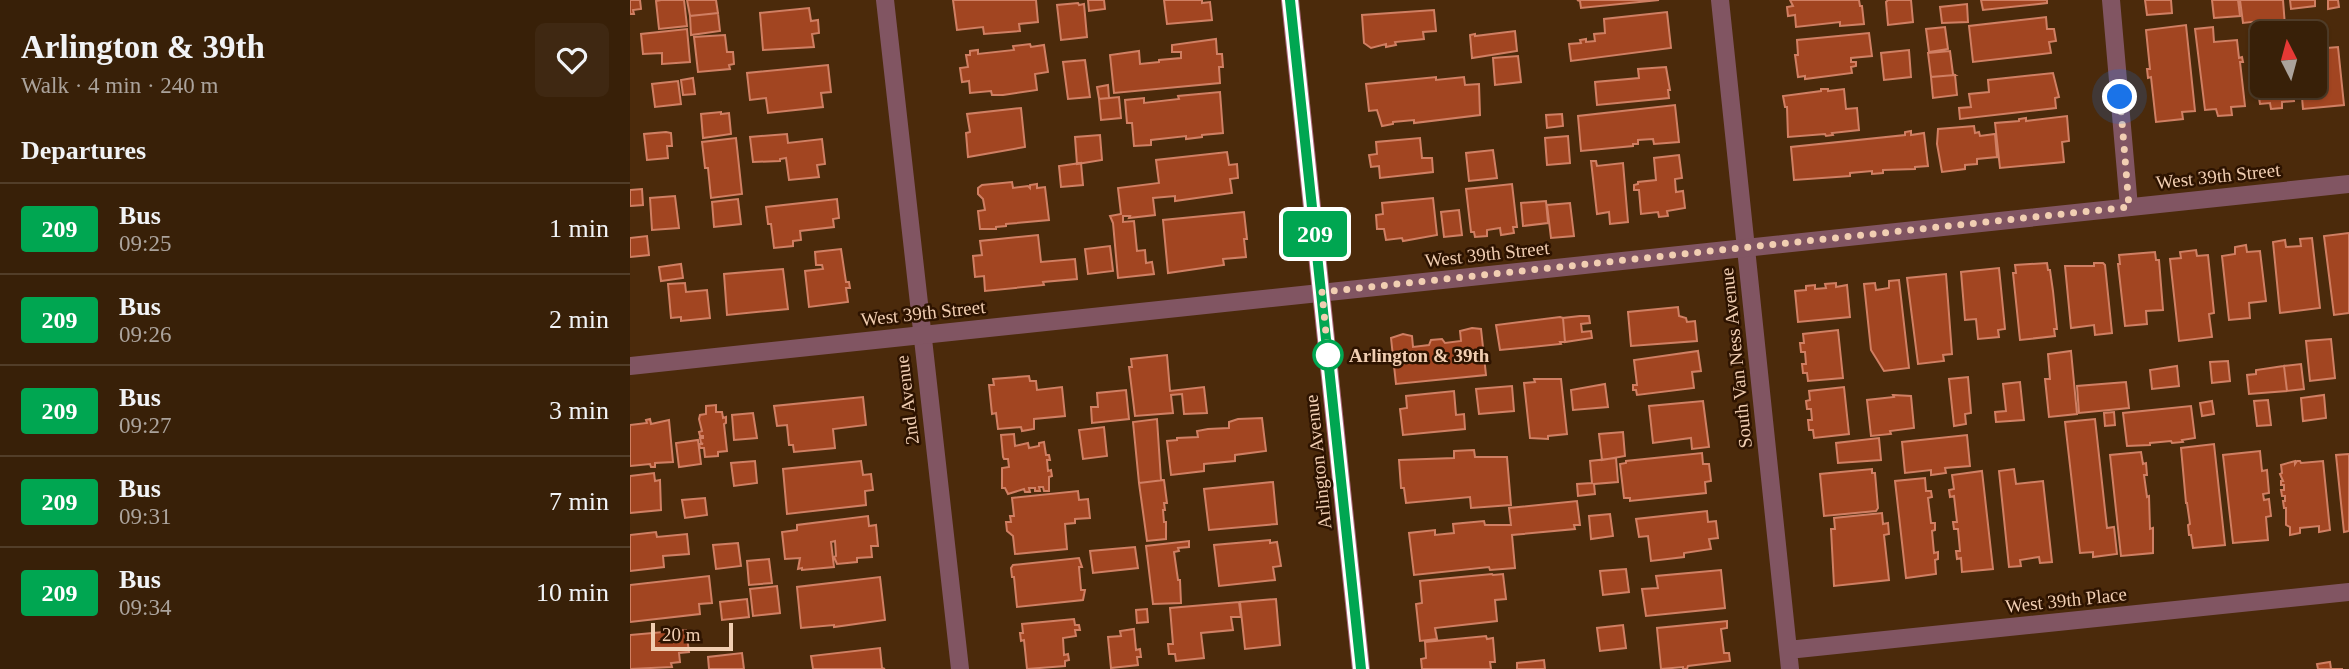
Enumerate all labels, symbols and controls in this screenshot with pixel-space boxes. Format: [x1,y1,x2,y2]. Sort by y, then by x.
north arrow [2250,21,2328,98]
map controls [2250,21,2327,98]
button: heart [535,23,609,97]
text: Arlington & 39th [21,29,265,65]
text: Walk · 4 min · 240 m [21,73,218,98]
your location [2102,79,2137,114]
text: Departures [21,136,146,165]
street label: West 39th Street [2155,159,2282,193]
text: Bus [119,201,161,230]
line badge: 209 [1275,211,1355,257]
text: 1 min [549,214,609,243]
text: 209 [42,216,78,242]
text: 209 [1297,221,1333,247]
text: 09:25 [119,231,171,256]
street label: West 39th Street [1424,237,1551,271]
street label: South Van Ness Avenue [1716,267,1756,449]
text: Bus [119,292,161,321]
street label: West 39th Street [860,296,987,330]
text: 2 min [549,305,609,334]
text: 209 [42,307,78,333]
text: 09:26 [119,322,171,347]
marker: Arlington & 39th [1313,340,1343,370]
place label: Arlington & 39th [1349,345,1490,366]
street label: 2nd Avenue [891,354,923,446]
text: Bus [119,383,161,412]
street label: Arlington Avenue [1300,394,1336,530]
text: 3 min [549,396,609,425]
text: 209 [42,398,78,424]
text: 09:27 [119,413,171,438]
text: Bus [119,474,161,503]
text: 7 min [549,487,609,516]
text: 209 [42,489,78,515]
text: 09:31 [119,504,171,529]
text: Bus [119,565,161,594]
text: 10 min [536,578,609,607]
text: 209 [42,580,78,606]
street label: West 39th Place [2004,583,2128,617]
text: 09:34 [119,595,171,620]
scale bar [651,620,733,652]
text: 20 m [662,624,701,645]

